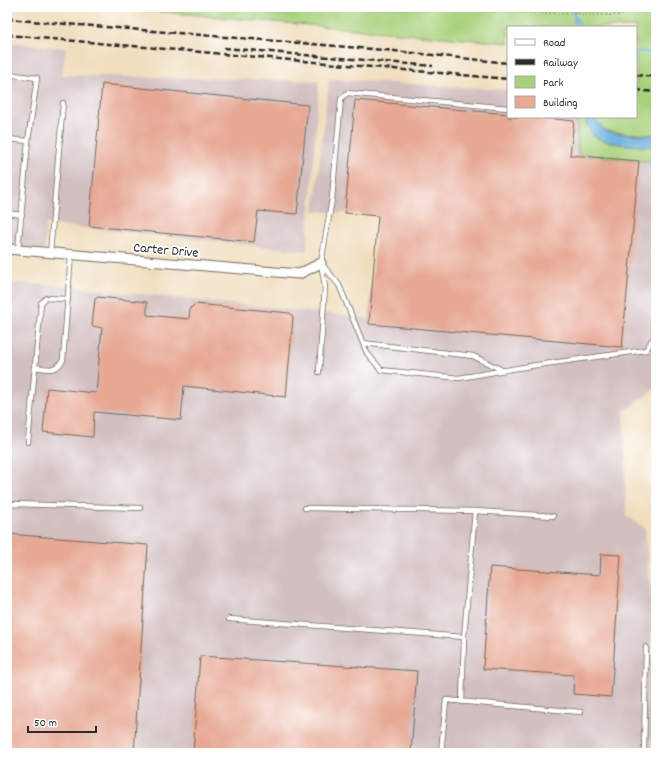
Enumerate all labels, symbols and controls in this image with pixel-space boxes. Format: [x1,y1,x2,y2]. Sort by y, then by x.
legend [507,26,637,118]
text: Road [543,35,565,52]
text: Railway [543,55,579,72]
text: Park [543,75,564,92]
text: Building [543,95,578,112]
street label: Carter Drive [132,238,199,264]
scale bar [28,708,96,734]
text: 50 m [34,715,57,732]

